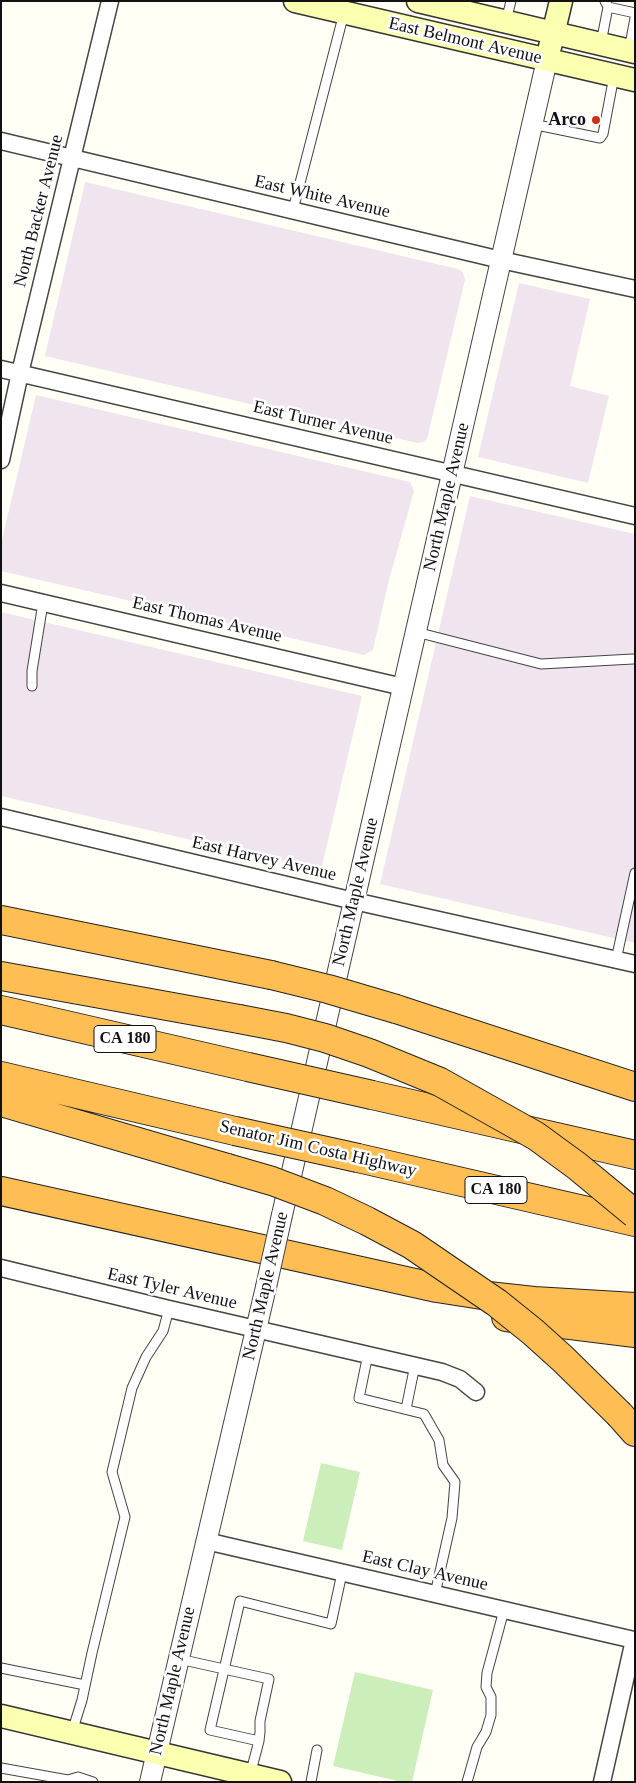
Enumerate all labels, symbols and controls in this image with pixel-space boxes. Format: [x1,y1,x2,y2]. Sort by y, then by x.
street label: East Belmont Avenue [386,13,544,69]
place label: Arco [548,109,586,131]
marker: Arco [590,114,602,126]
street label: North Backer Avenue [10,132,68,290]
street label: East White Avenue [252,171,392,223]
street label: East Turner Avenue [251,396,395,450]
street label: North Maple Avenue [419,421,475,573]
street label: East Thomas Avenue [130,592,284,648]
street label: North Maple Avenue [328,816,384,968]
street label: East Harvey Avenue [190,832,338,886]
road number: CA 180 [94,1026,156,1052]
street label: Senator Jim Costa Highway [217,1116,419,1182]
road number: CA 180 [465,1176,527,1204]
street label: North Maple Avenue [238,1210,294,1362]
street label: East Tyler Avenue [105,1264,239,1314]
street label: East Clay Avenue [360,1546,490,1596]
street label: North Maple Avenue [145,1605,201,1757]

